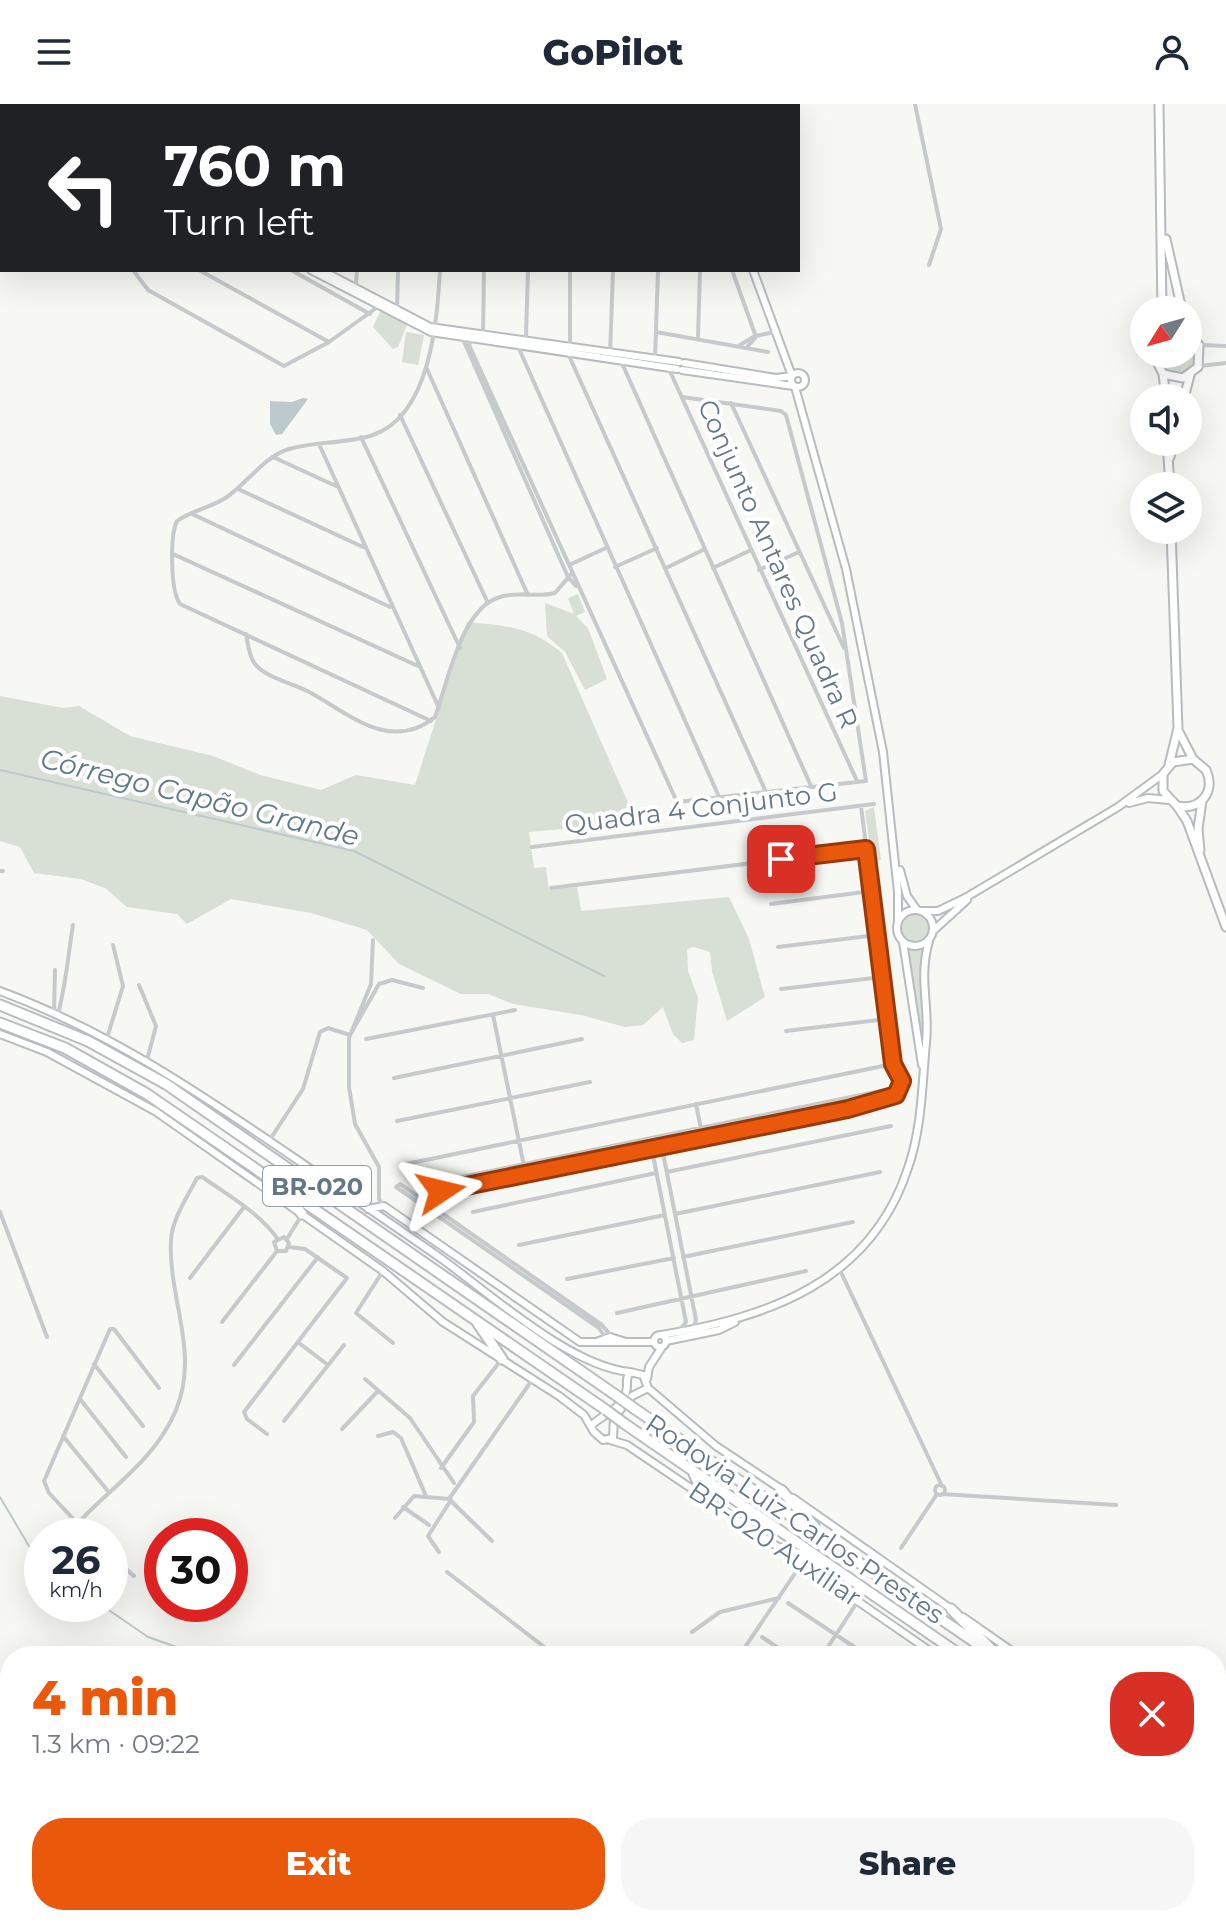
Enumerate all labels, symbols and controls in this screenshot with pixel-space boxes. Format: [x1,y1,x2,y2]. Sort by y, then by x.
icon: menu [32,30,76,74]
text: GoPilot [543,30,683,74]
icon: person [1150,30,1194,74]
text: 760 m [164,132,346,200]
icon: left [32,136,136,240]
text: Turn left [164,200,315,244]
north arrow [1130,296,1202,368]
map controls [1130,296,1202,544]
button: sound [1130,384,1202,456]
street label: Conjunto Antares Quadra R [691,395,865,733]
button: layers [1130,472,1202,544]
water label: Córrego Capão Grande [37,741,363,853]
street label: Quadra 4 Conjunto G [563,775,839,841]
pin [747,825,815,893]
icon: arrive [759,837,803,881]
position arrow [399,1149,483,1233]
road number: BR-020 [263,1166,371,1206]
street label: Rodovia Luiz Carlos Prestes [640,1407,950,1631]
street label: BR-020 Auxiliar [683,1475,867,1613]
speed limit sign: 30 [144,1518,248,1622]
text: 26 [51,1535,101,1584]
text: km/h [49,1578,103,1602]
text: 4 min [32,1669,178,1727]
button: close [1110,1672,1194,1756]
text: 1.3 km · 09:22 [32,1728,200,1760]
button: Exit [32,1818,605,1910]
button: Share [621,1818,1194,1910]

